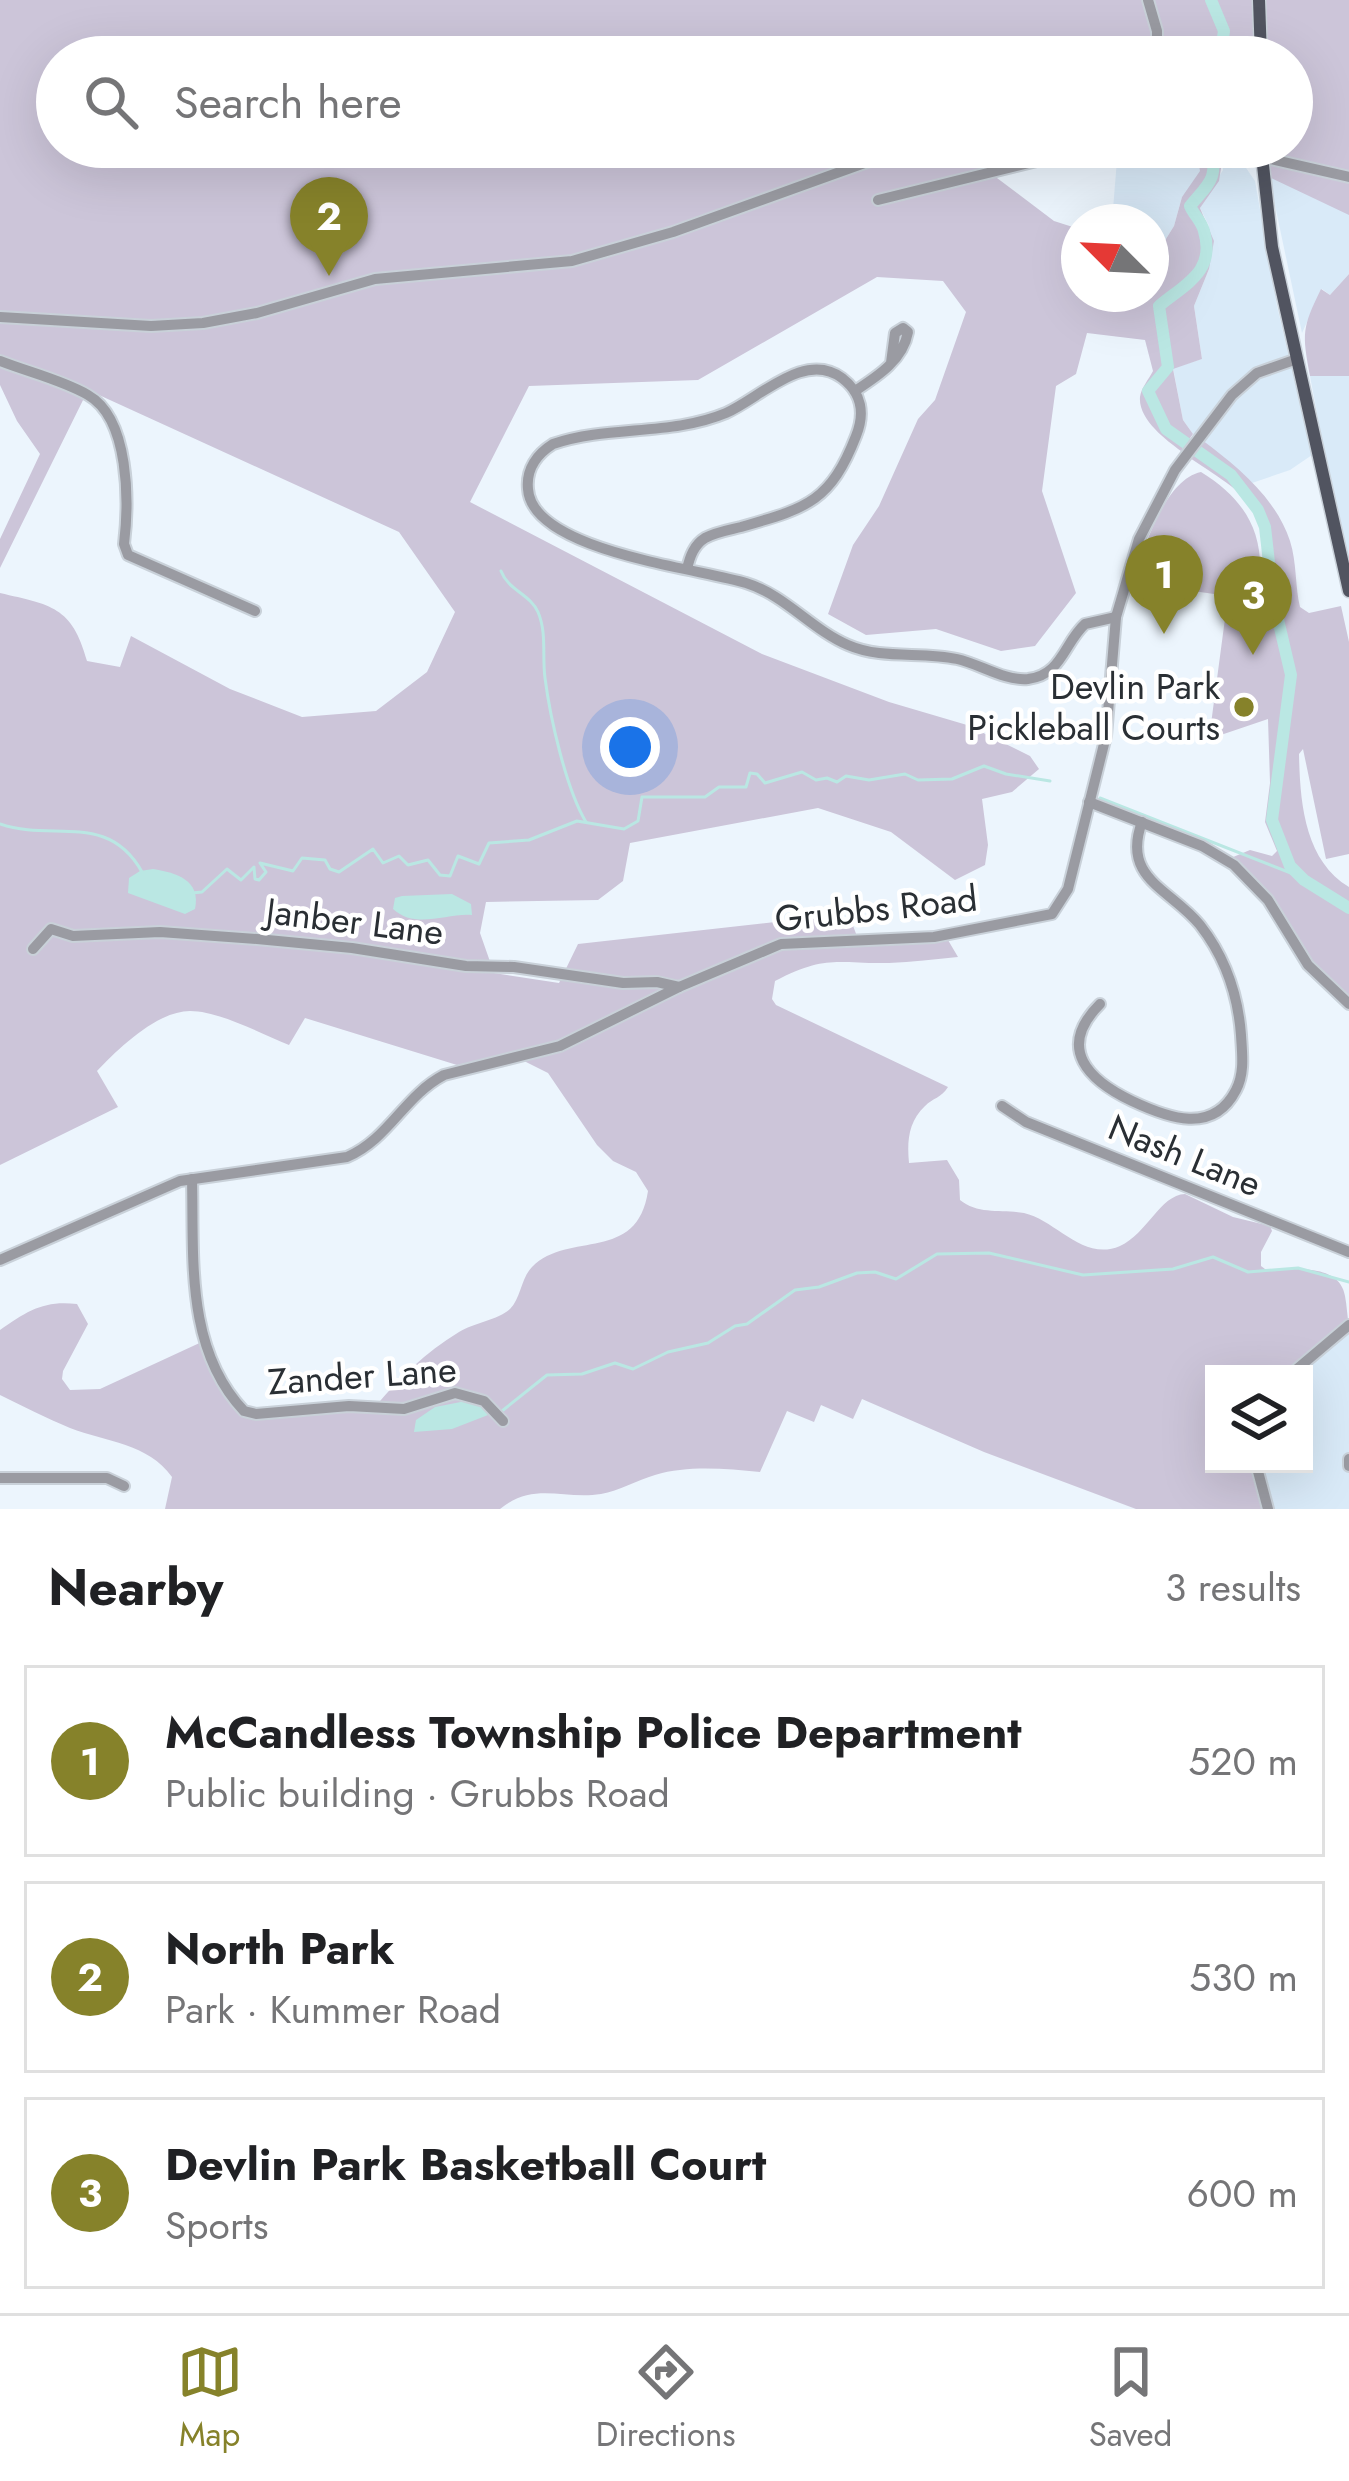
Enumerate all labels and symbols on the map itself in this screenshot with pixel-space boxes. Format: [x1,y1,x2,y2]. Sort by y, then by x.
pin: 2 [290,177,368,276]
north arrow [1061,204,1169,312]
pin: 1 [1125,535,1203,634]
pin: 3 [1214,556,1292,655]
place label: Devlin Park Pickleball Courts [967,660,1220,753]
marker: Devlin Park Pickleball Courts [1231,694,1257,720]
your location [600,717,660,777]
street label: Grubbs Road [772,872,980,944]
street label: Janber Lane [260,884,447,958]
street label: Nash Lane [1101,1101,1269,1209]
street label: Zander Lane [266,1342,458,1408]

